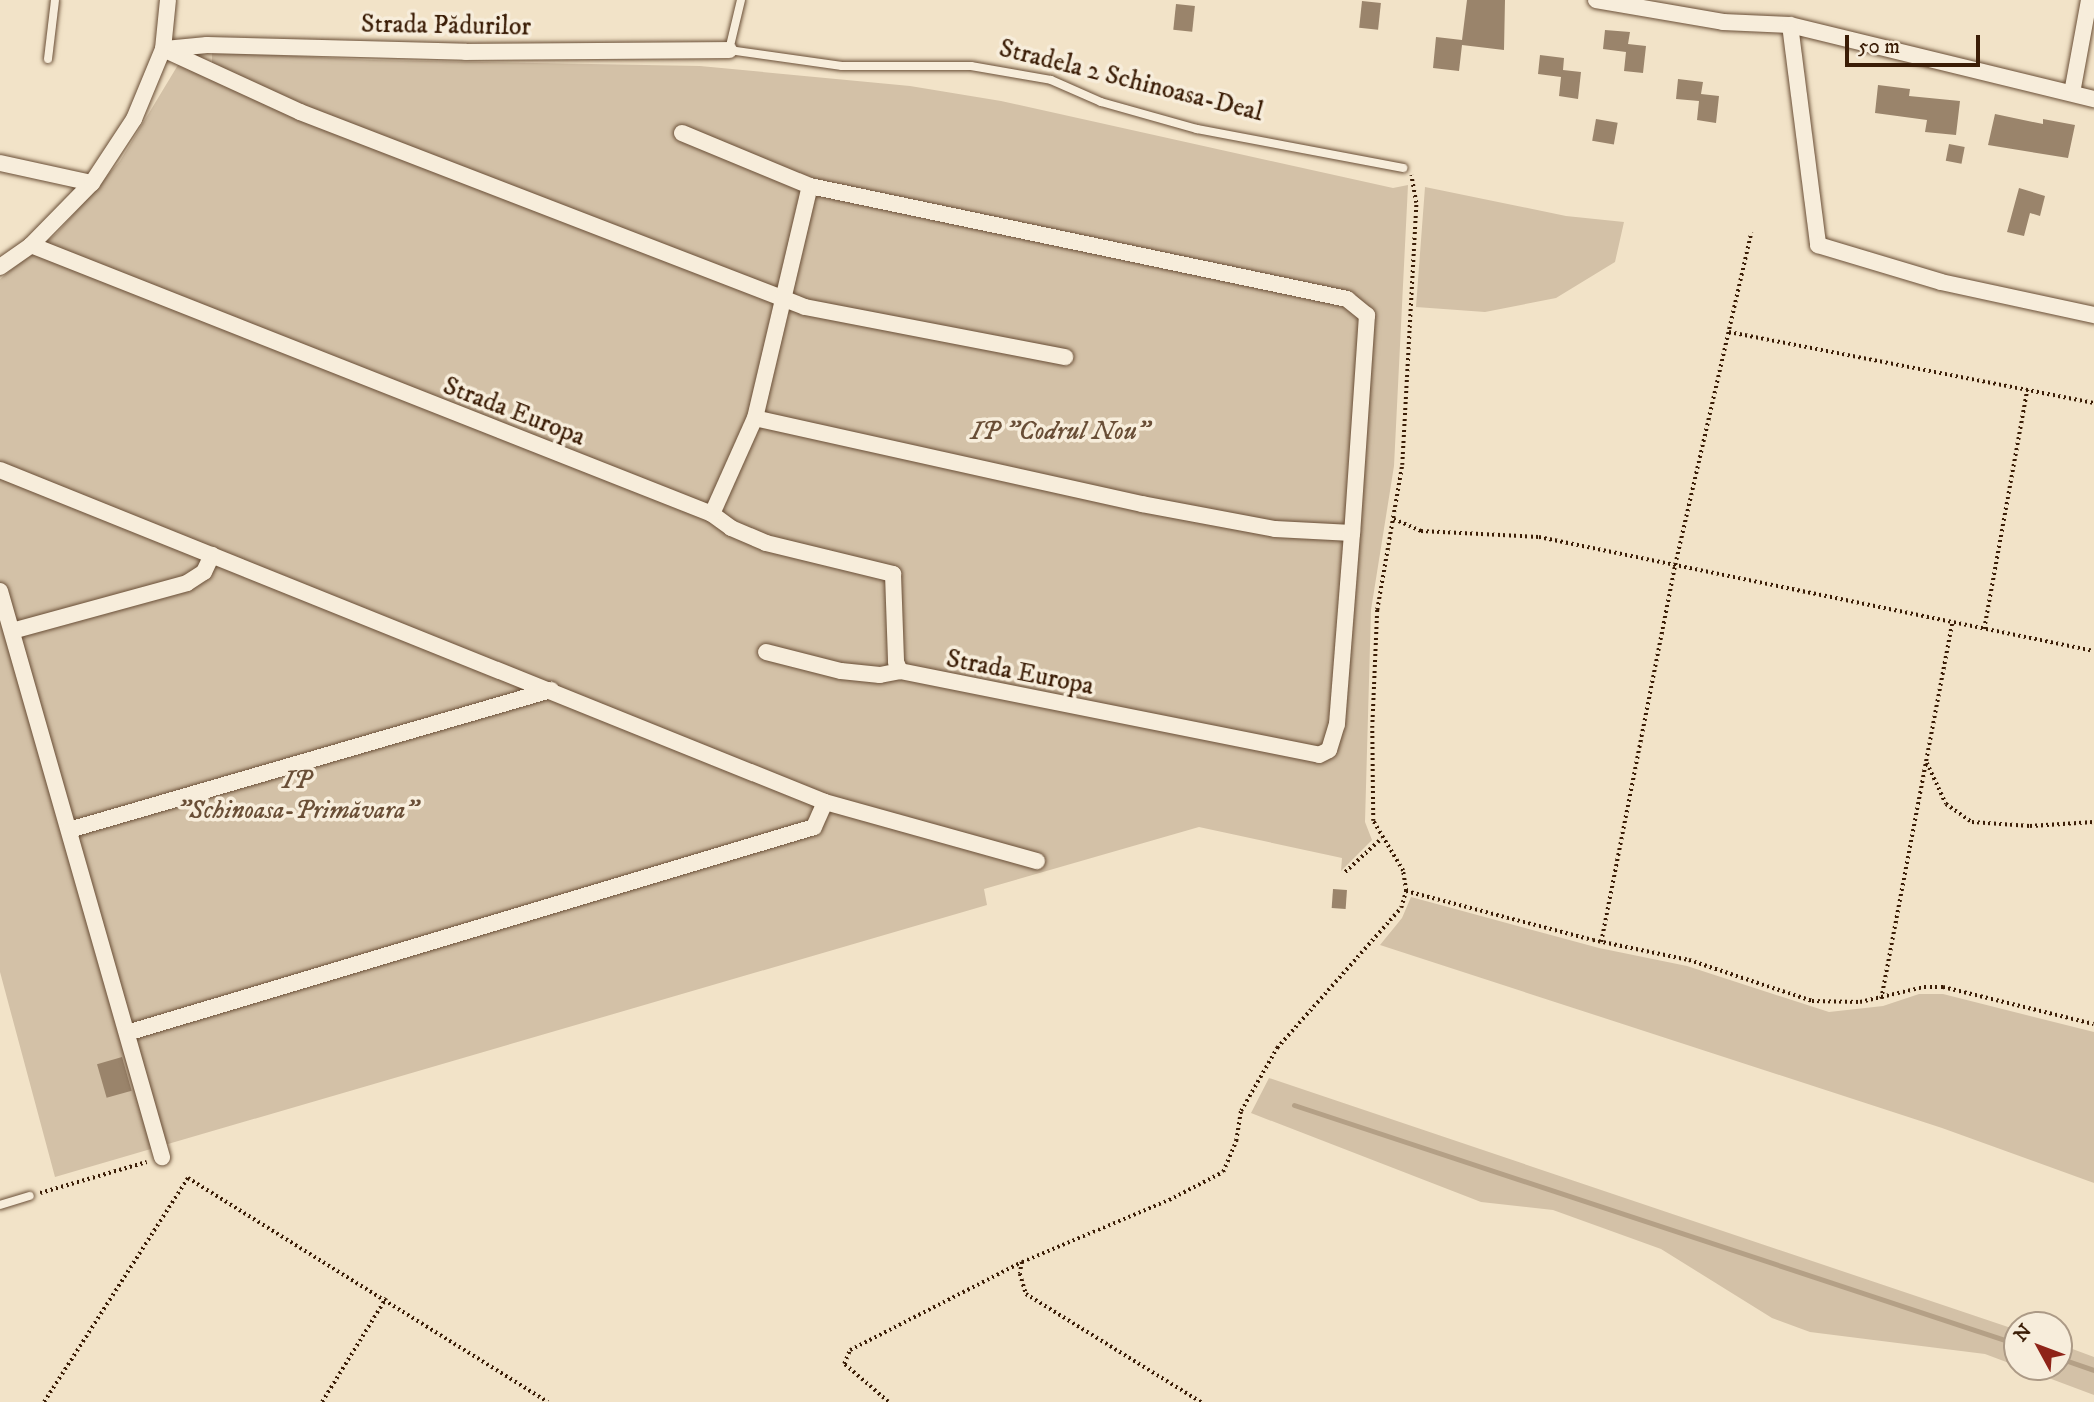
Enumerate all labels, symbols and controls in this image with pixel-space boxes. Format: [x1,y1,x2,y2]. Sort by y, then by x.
street label: Strada Pădurilor [361,9,531,43]
scale bar [1849,21,1984,65]
street label: Stradela 2 Schinoasa-Deal [996,33,1266,129]
text: 50 m [1858,34,1900,60]
street label: Strada Europa [439,371,589,453]
park label: IP "Codrul Nou" [971,416,1149,448]
street label: Strada Europa [944,643,1096,703]
park label: IP "Schinoasa-Primăvara" [176,765,418,826]
north arrow [2003,1311,2073,1381]
text: N [2009,1320,2037,1347]

